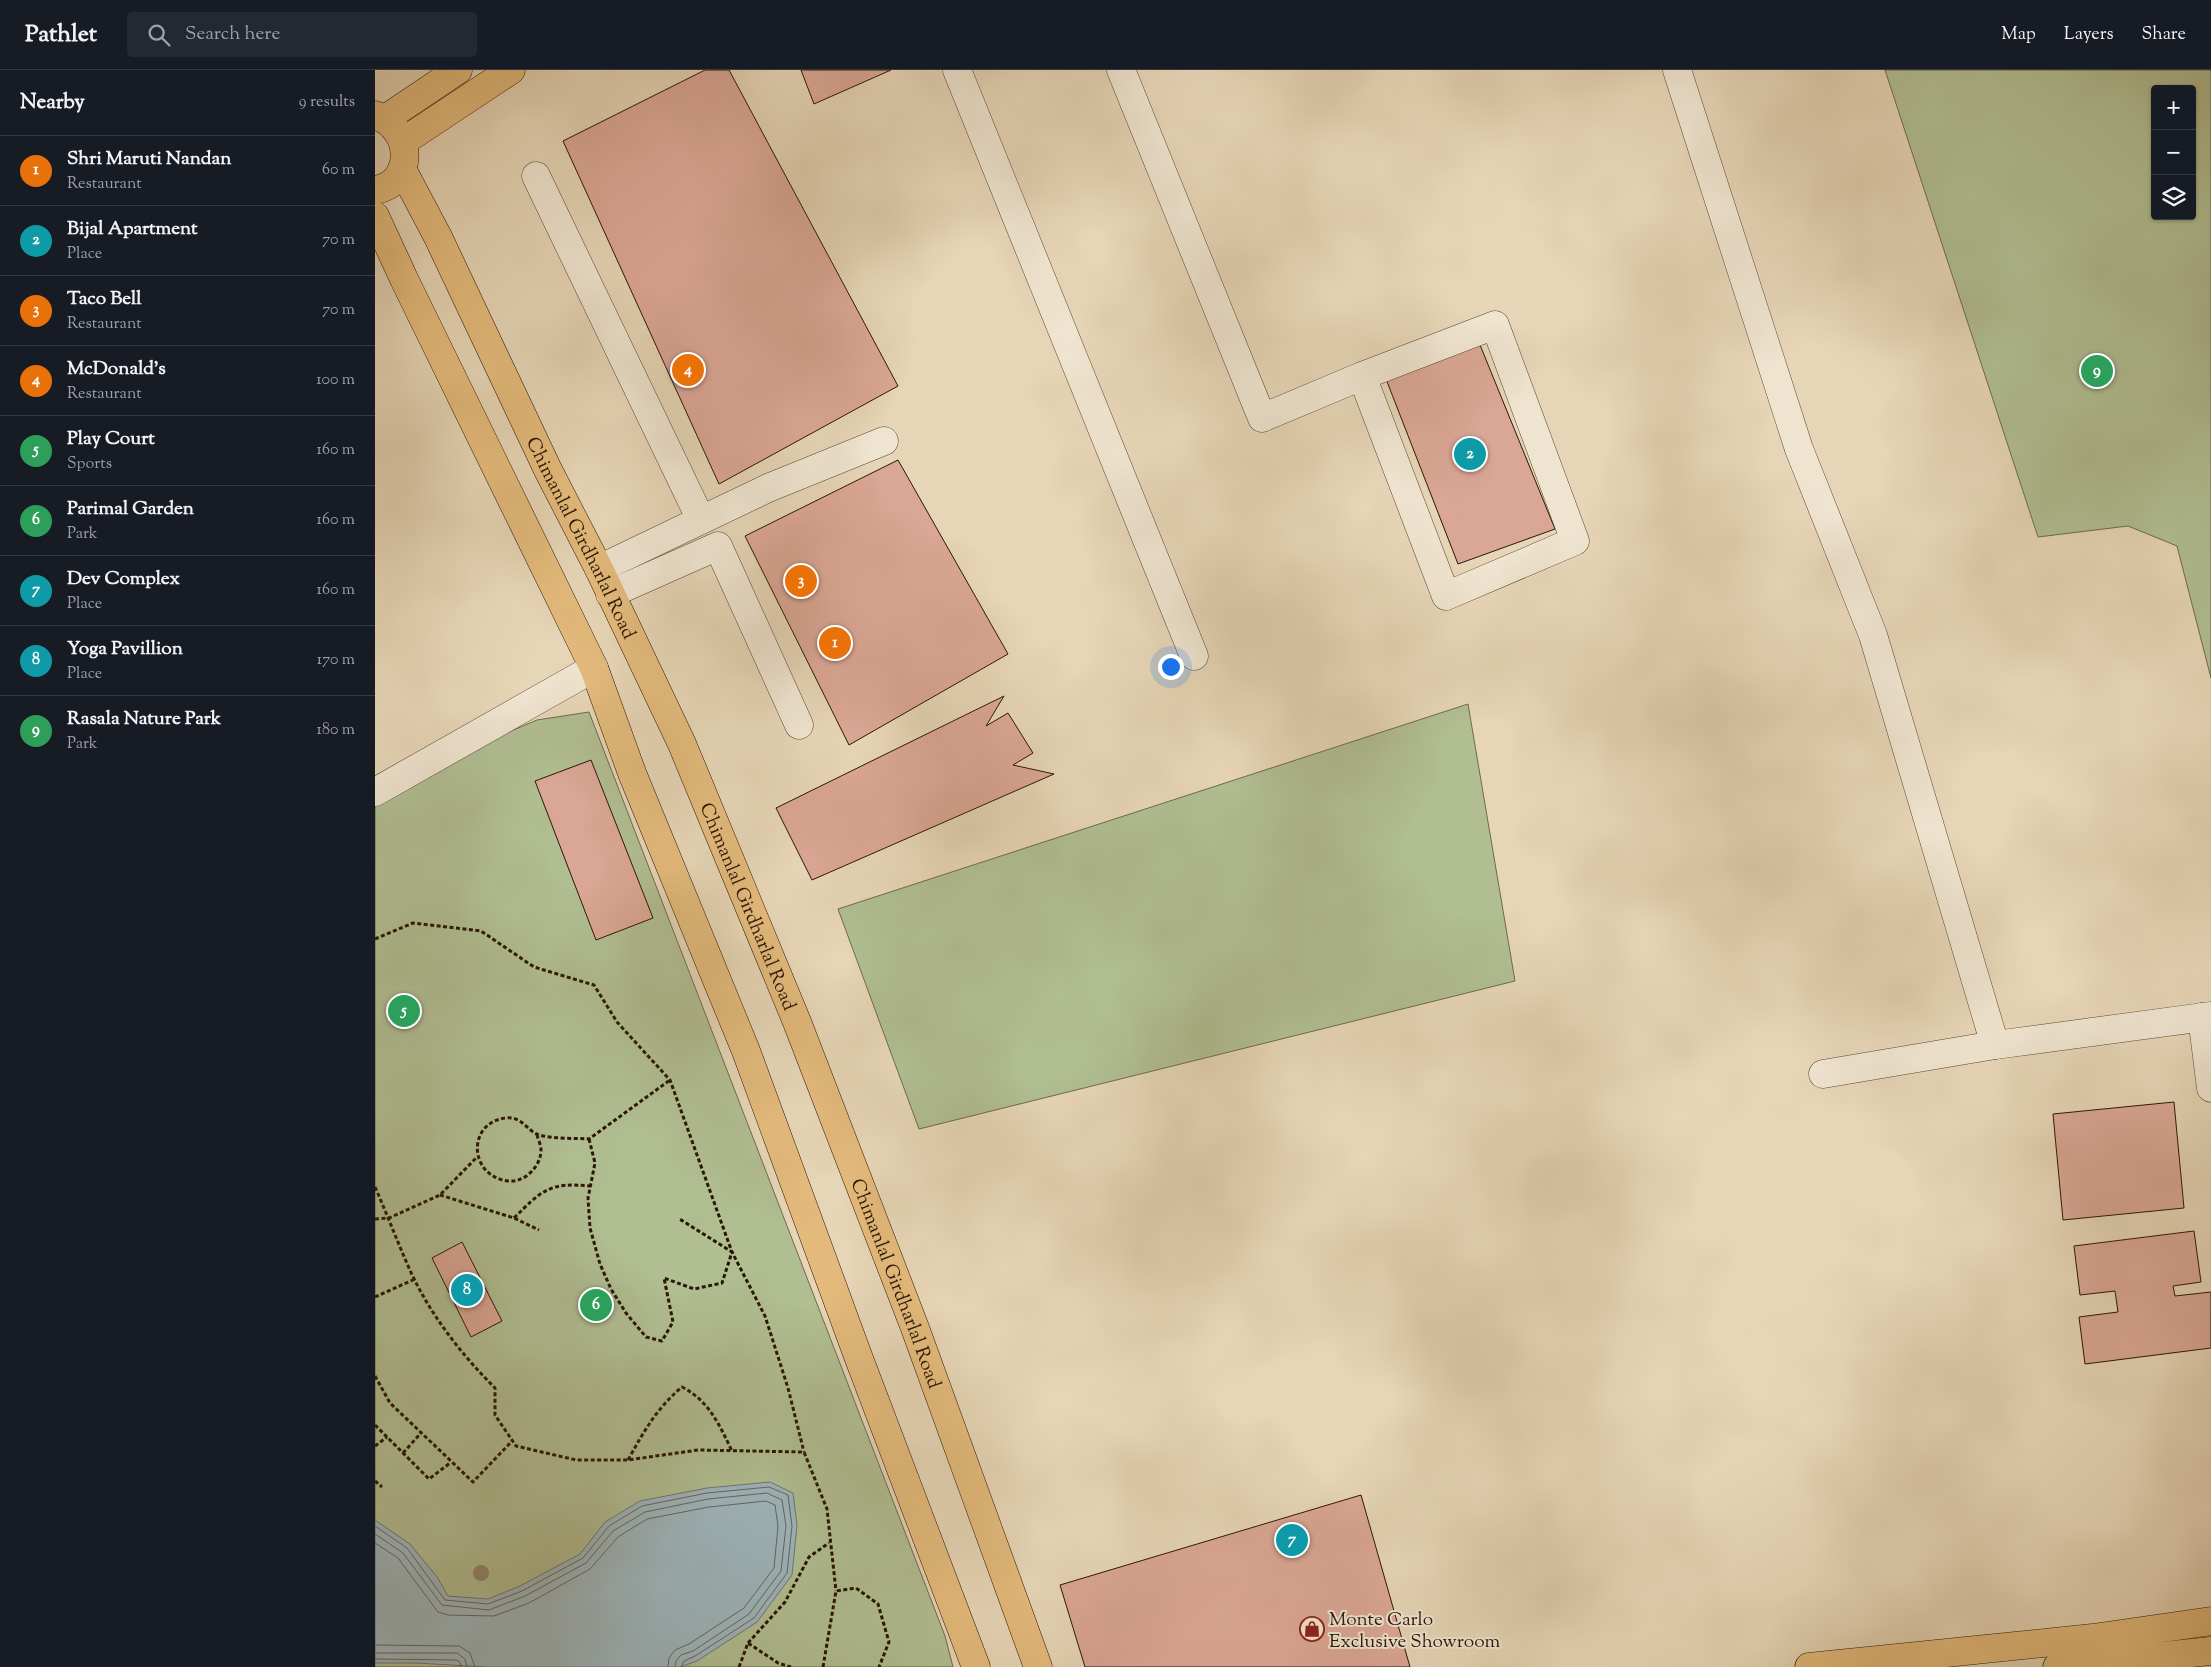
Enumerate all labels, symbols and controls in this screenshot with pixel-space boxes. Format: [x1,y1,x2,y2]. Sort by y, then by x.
search box [127,12,477,57]
text: Pathlet [25,18,97,52]
icon: search [145,21,173,49]
text: Search here [185,21,280,48]
text: Map [2001,22,2036,48]
text: Layers [2064,22,2114,48]
text: Share [2142,22,2186,48]
map controls [2151,85,2196,220]
button: + [2151,85,2196,130]
text: Nearby [20,88,85,118]
text: 9 results [299,91,355,114]
button: − [2151,130,2196,175]
text: Shri Maruti Nandan [67,146,231,173]
text: 1 [33,159,39,182]
text: 60 m [322,159,355,182]
text: Restaurant [67,173,142,196]
button: layers [2151,175,2196,220]
text: Bijal Apartment [67,216,198,243]
text: 2 [32,229,40,252]
text: 70 m [322,229,355,252]
text: Place [67,243,102,266]
text: Taco Bell [67,286,142,313]
text: 3 [33,299,39,322]
text: 70 m [322,299,355,322]
text: Restaurant [67,313,142,336]
pin: 4 [672,351,704,389]
pin: 9 [2081,352,2113,390]
text: McDonald's [67,356,166,383]
text: 4 [32,369,40,392]
text: 100 m [316,369,355,392]
text: Restaurant [67,383,142,406]
text: Play Court [67,426,155,453]
street label: Chimanlal Girdharlal Road [518,433,641,644]
pin: 2 [1454,435,1486,473]
text: 5 [33,439,39,462]
text: 160 m [317,439,355,462]
text: Sports [67,453,112,476]
text: Parimal Garden [67,496,194,523]
text: 6 [32,509,40,532]
text: 160 m [317,509,355,532]
text: Park [67,523,98,546]
pin: 3 [785,562,817,600]
text: Dev Complex [67,566,180,593]
text: 7 [32,579,40,602]
text: 160 m [317,579,355,602]
text: Place [67,593,102,616]
pin: 1 [819,624,851,662]
text: Yoga Pavillion [67,636,183,663]
text: 8 [32,649,40,672]
text: 170 m [317,649,355,672]
your location [1158,654,1184,680]
text: Place [67,663,102,686]
text: Rasala Nature Park [67,706,221,733]
text: 9 [32,719,40,742]
text: 180 m [316,719,355,742]
text: Park [67,733,98,756]
street label: Chimanlal Girdharlal Road [692,799,802,1015]
pin: 5 [388,992,420,1030]
street label: Chimanlal Girdharlal Road [843,1175,947,1393]
pin: 8 [451,1271,483,1309]
pin: 6 [580,1286,612,1324]
pin: 7 [1276,1521,1308,1559]
place label: Monte Carlo Exclusive Showroom [1329,1607,1501,1656]
shop icon: Monte Carlo Exclusive Showroom [1299,1616,1325,1642]

